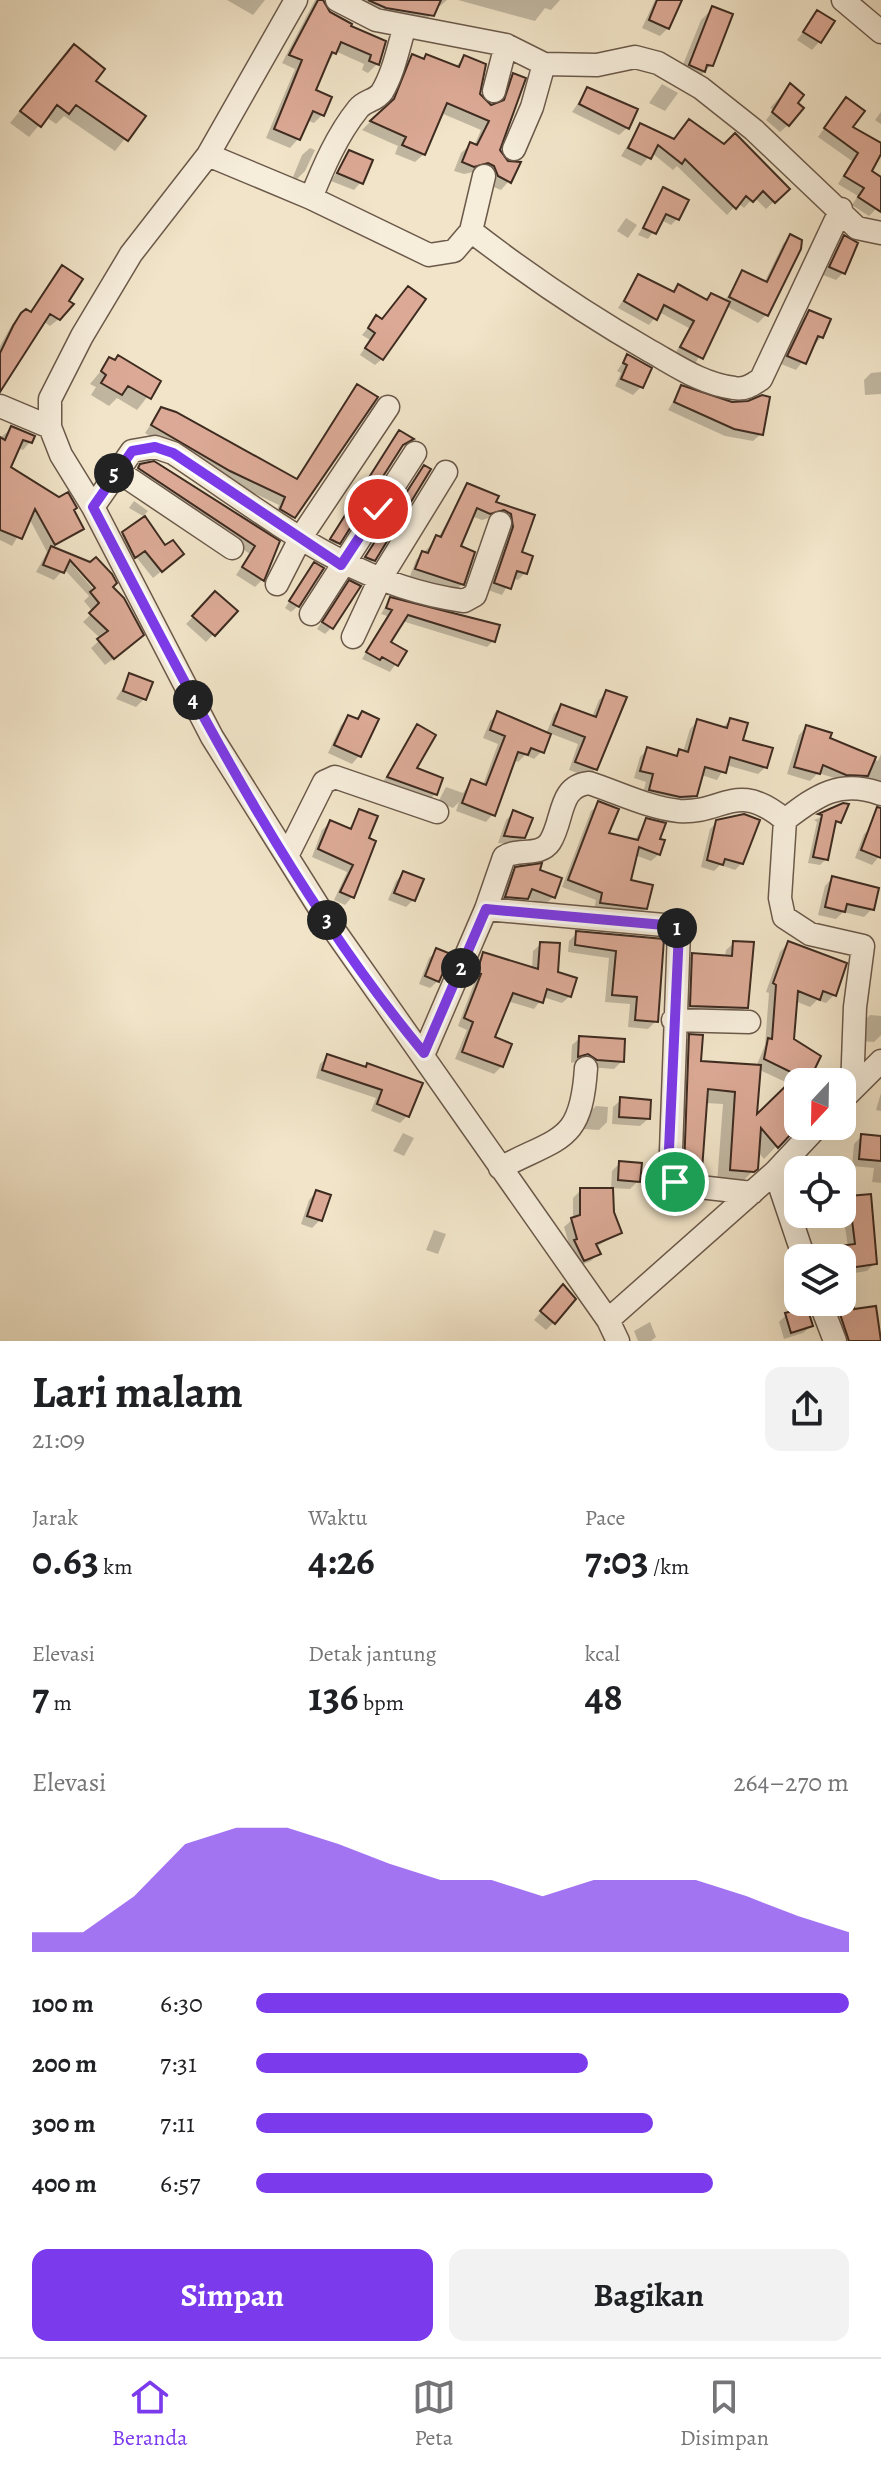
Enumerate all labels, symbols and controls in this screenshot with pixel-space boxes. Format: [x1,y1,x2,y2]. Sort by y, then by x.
pin: 5 [94,453,134,493]
text: 5 [109,458,119,488]
pin [344,475,412,543]
icon: check [356,487,400,531]
pin: 4 [173,680,213,720]
text: 4 [188,685,198,715]
pin: 3 [307,900,347,940]
text: 3 [322,905,332,935]
pin: 1 [657,908,697,948]
text: 1 [673,913,681,943]
pin: 2 [441,948,481,988]
text: 2 [456,953,466,983]
north arrow [784,1068,856,1140]
map controls [784,1068,856,1316]
pin [641,1148,709,1216]
button: locate [784,1156,856,1228]
icon: arrive [653,1160,697,1204]
button: layers [784,1244,856,1316]
text: Lari malam [32,1362,243,1422]
button: share [765,1367,849,1451]
text: 21:09 [32,1422,85,1457]
text: Jarak [32,1503,78,1533]
text: Waktu [308,1503,367,1533]
text: Pace [585,1503,625,1533]
text: 0.63 [32,1533,99,1588]
text: 4:26 [308,1533,375,1588]
text: 7:03 [585,1533,649,1588]
text: km [99,1552,133,1582]
text: /km [649,1552,689,1582]
text: Elevasi [32,1639,95,1669]
text: Detak jantung [308,1639,437,1669]
text: kcal [585,1639,620,1669]
text: 7 [32,1669,49,1724]
text: 136 [308,1669,359,1724]
text: 48 [585,1669,623,1724]
text: m [49,1688,72,1718]
text: bpm [359,1688,404,1718]
text: Elevasi [32,1765,106,1800]
text: 264–270 m [733,1765,849,1800]
text: 100 m [32,1986,94,2021]
text: 6:30 [160,1986,203,2021]
text: 200 m [32,2046,97,2081]
text: 7:31 [160,2046,197,2081]
text: 300 m [32,2106,96,2141]
text: 7:11 [160,2106,195,2141]
text: 400 m [32,2166,97,2201]
text: 6:57 [160,2166,200,2201]
button: Simpan [32,2249,433,2341]
button: Bagikan [449,2249,849,2341]
tab: Beranda [112,2375,187,2453]
tab: Peta [412,2375,456,2453]
tab: Disimpan [680,2375,769,2453]

